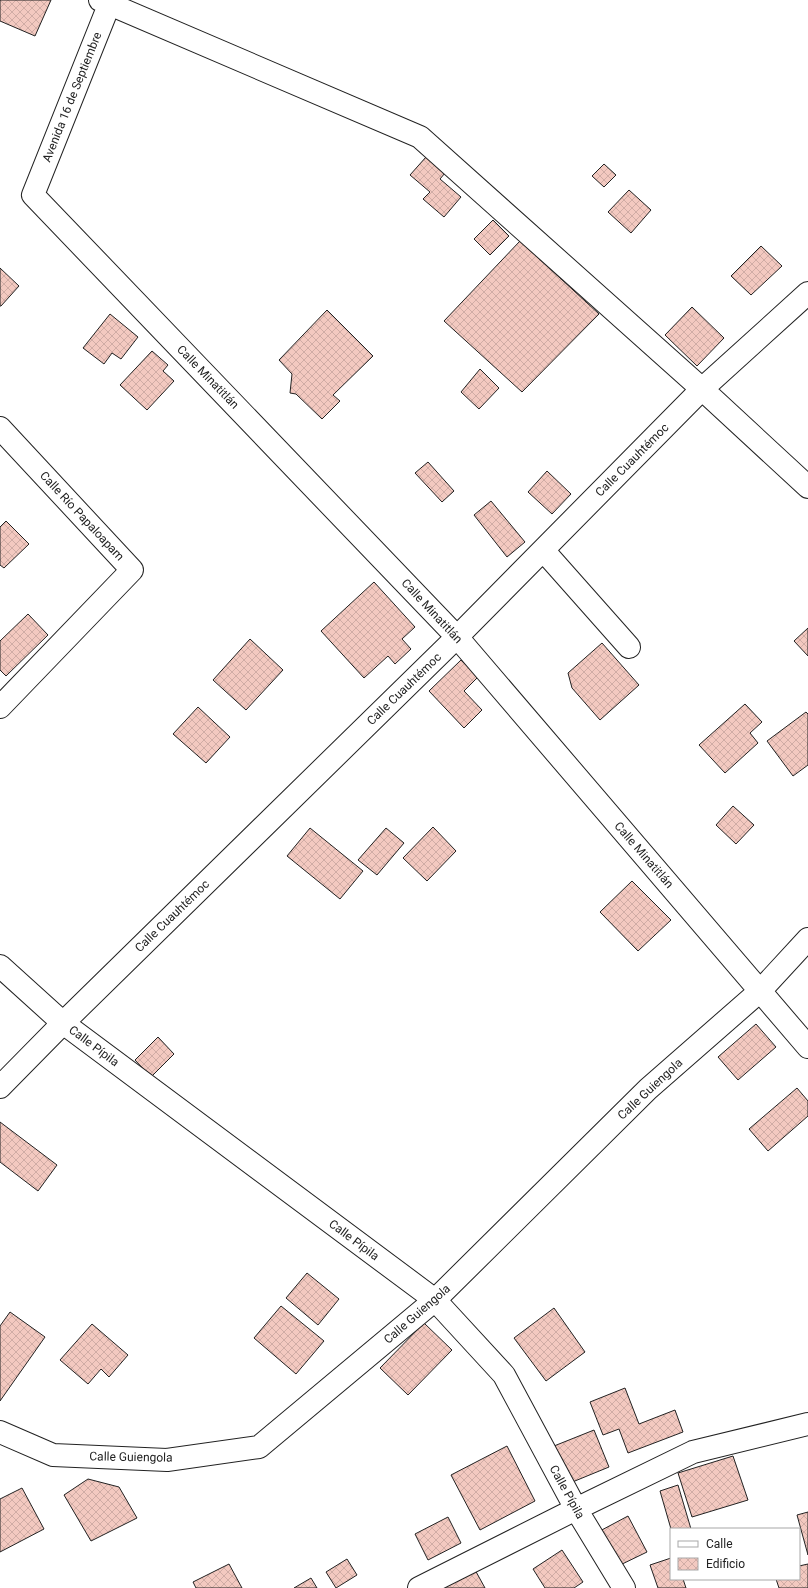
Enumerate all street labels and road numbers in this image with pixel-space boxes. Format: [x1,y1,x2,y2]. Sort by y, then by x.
street label: Avenida 16 de Septiembre [39,30,105,164]
street label: Calle Minatitlán [174,342,242,412]
street label: Calle Cuauhtémoc [593,421,671,499]
street label: Calle Río Papaloapam [37,468,127,564]
street label: Calle Minatitlán [399,576,465,646]
street label: Calle Cuauhtémoc [364,650,444,728]
street label: Calle Minatitlán [612,819,676,891]
street label: Calle Cuauhtémoc [132,877,212,955]
street label: Calle Pípila [66,1023,122,1069]
street label: Calle Guiengola [615,1055,685,1123]
street label: Calle Pípila [326,1217,382,1263]
street label: Calle Guiengola [381,1281,453,1347]
street label: Calle Guiengola [89,1449,173,1465]
street label: Calle Pípila [547,1463,587,1521]

